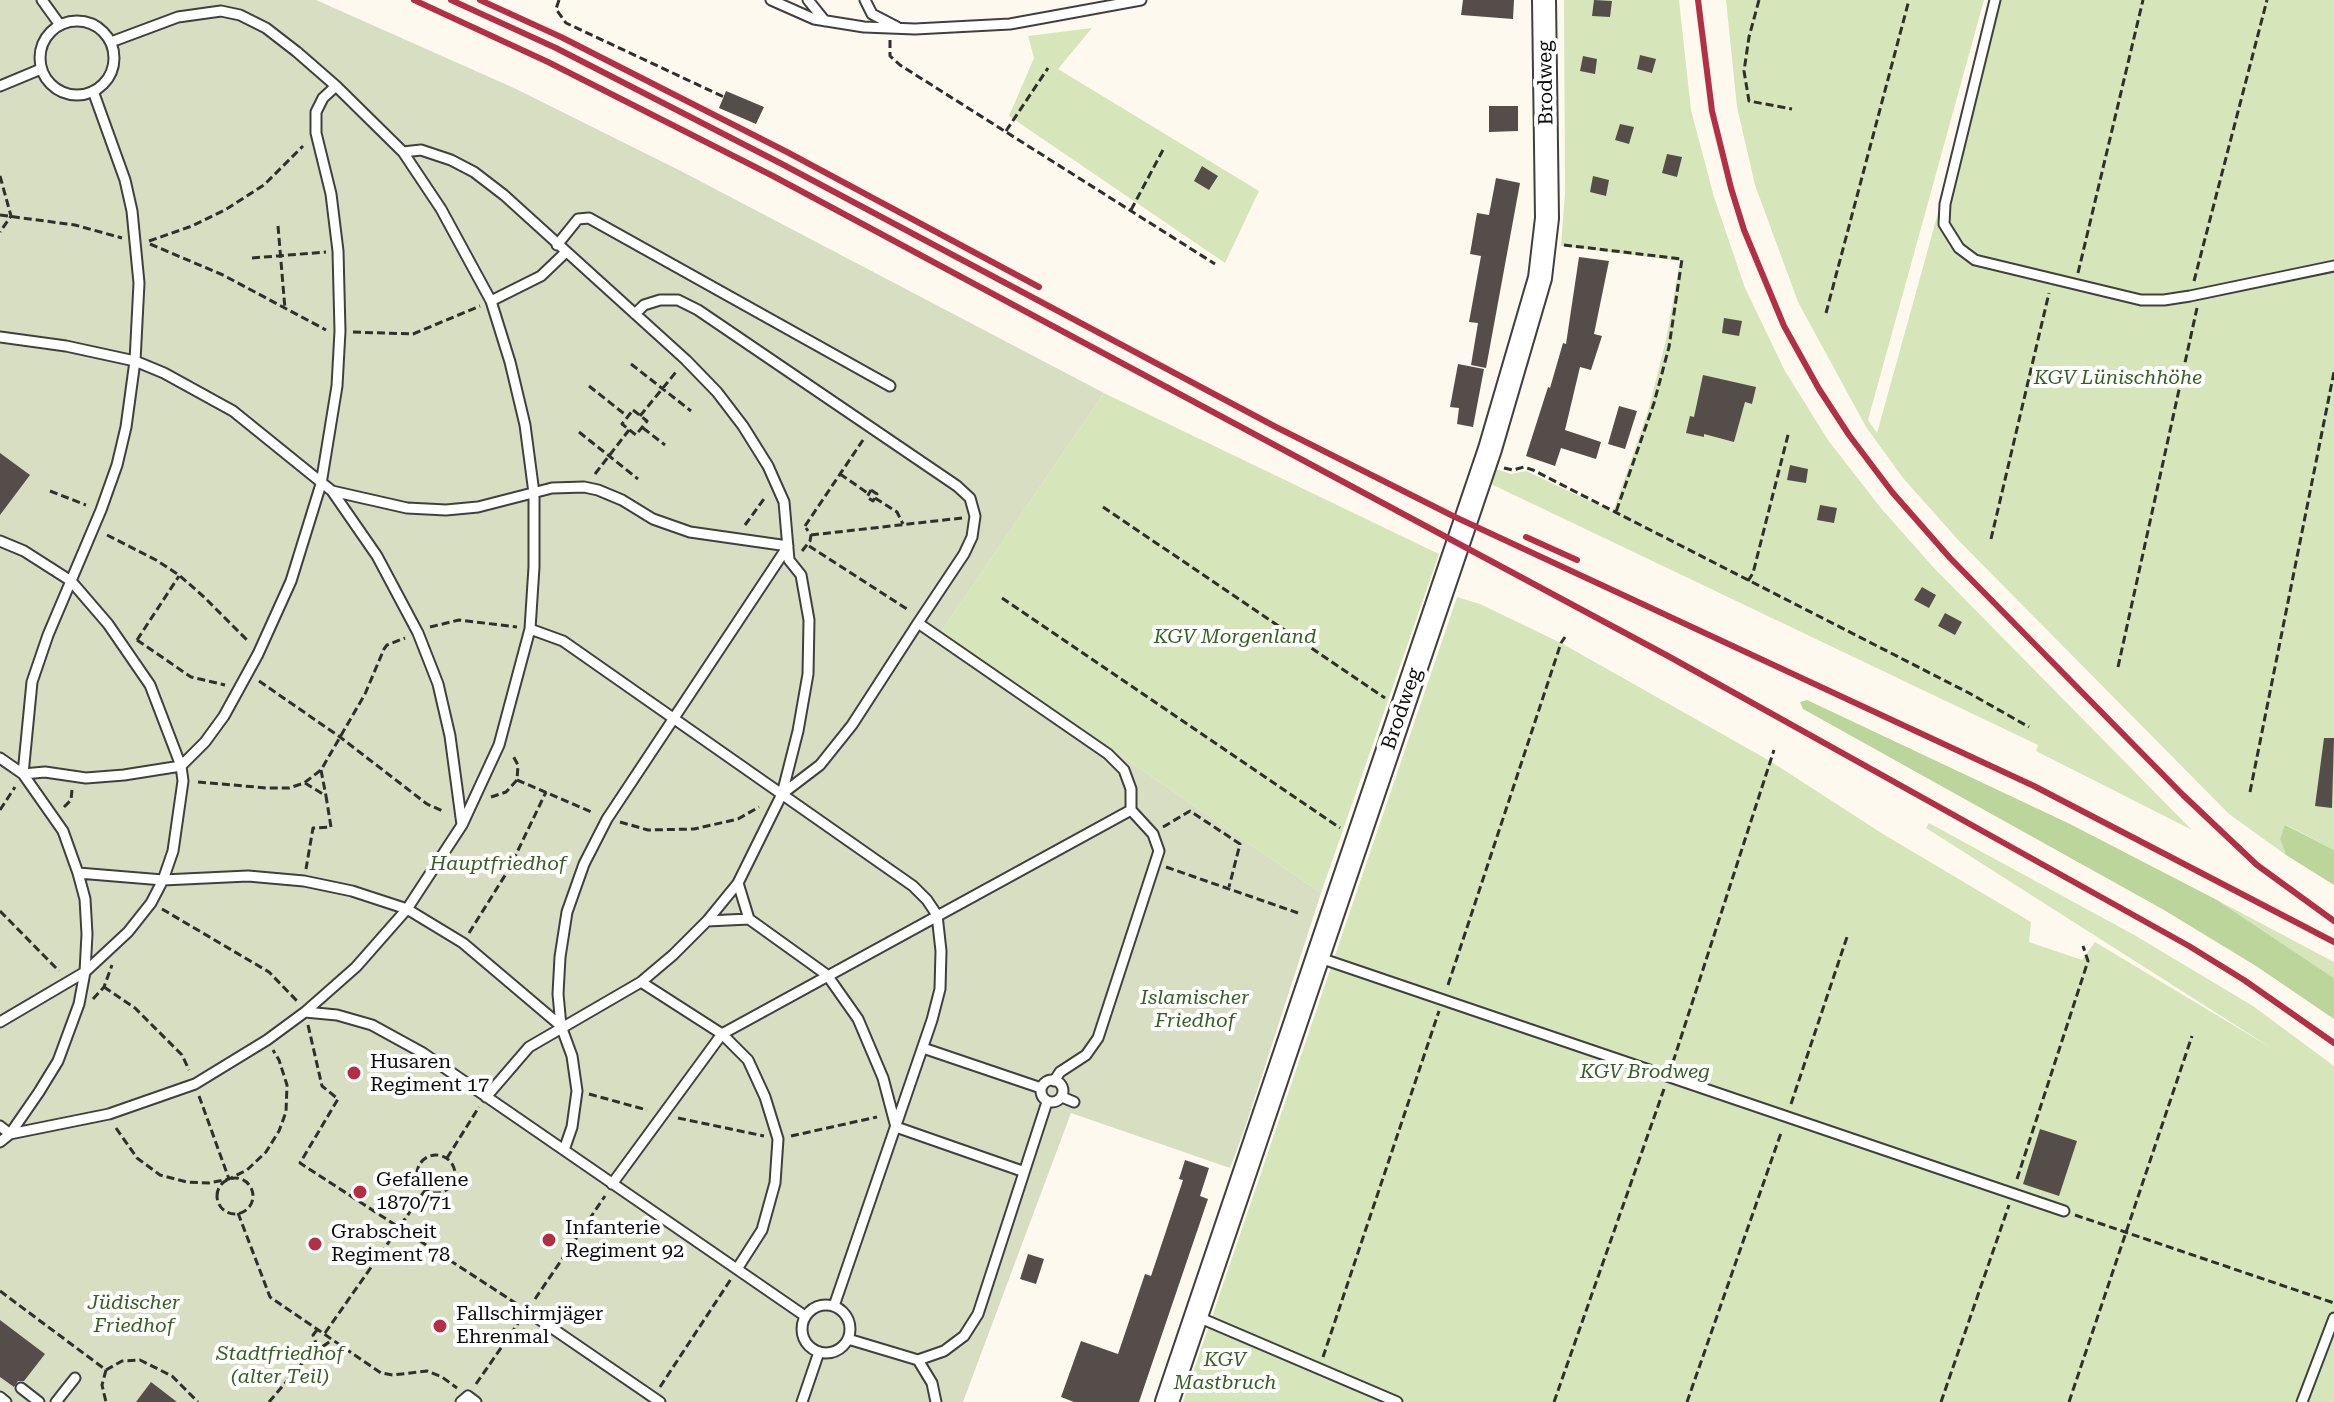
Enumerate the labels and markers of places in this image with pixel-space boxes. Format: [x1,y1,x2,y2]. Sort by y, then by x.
place label: Husaren Regiment 17 [370,1050,489,1097]
marker: Husaren Regiment 17 [345,1064,363,1082]
place label: Gefallene 1870/71 [376,1168,468,1215]
marker: Gefallene 1870/71 [351,1183,369,1201]
place label: Infanterie Regiment 92 [565,1216,684,1263]
place label: Grabscheit Regiment 78 [331,1220,450,1267]
marker: Infanterie Regiment 92 [540,1231,558,1249]
marker: Grabscheit Regiment 78 [306,1235,324,1253]
place label: Fallschirmjäger Ehrenmal [456,1302,603,1349]
marker: Fallschirmjäger Ehrenmal [431,1317,449,1335]

